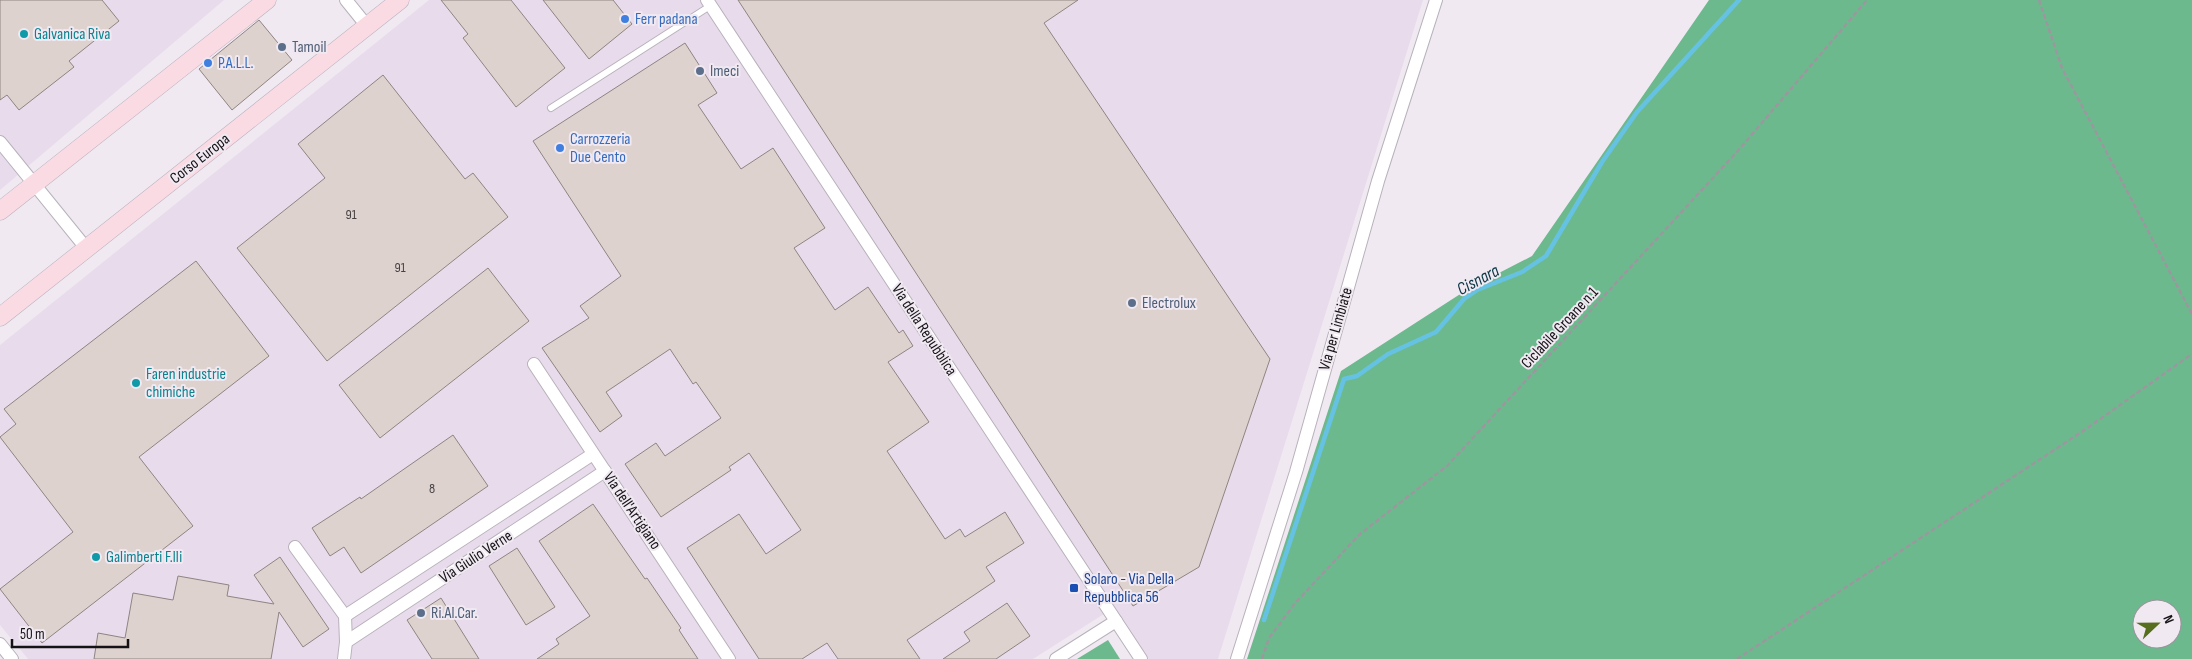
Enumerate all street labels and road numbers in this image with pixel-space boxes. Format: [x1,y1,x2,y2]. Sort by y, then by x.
street label: Corso Europa [166,130,234,188]
street label: Via della Repubblica [887,281,961,379]
street label: Ciclabile Groane n.1 [1517,283,1603,373]
street label: Via per Limbiate [1315,285,1357,373]
street label: Via dell'Artigiano [599,469,665,553]
street label: Via Giulio Verne [436,526,516,588]

